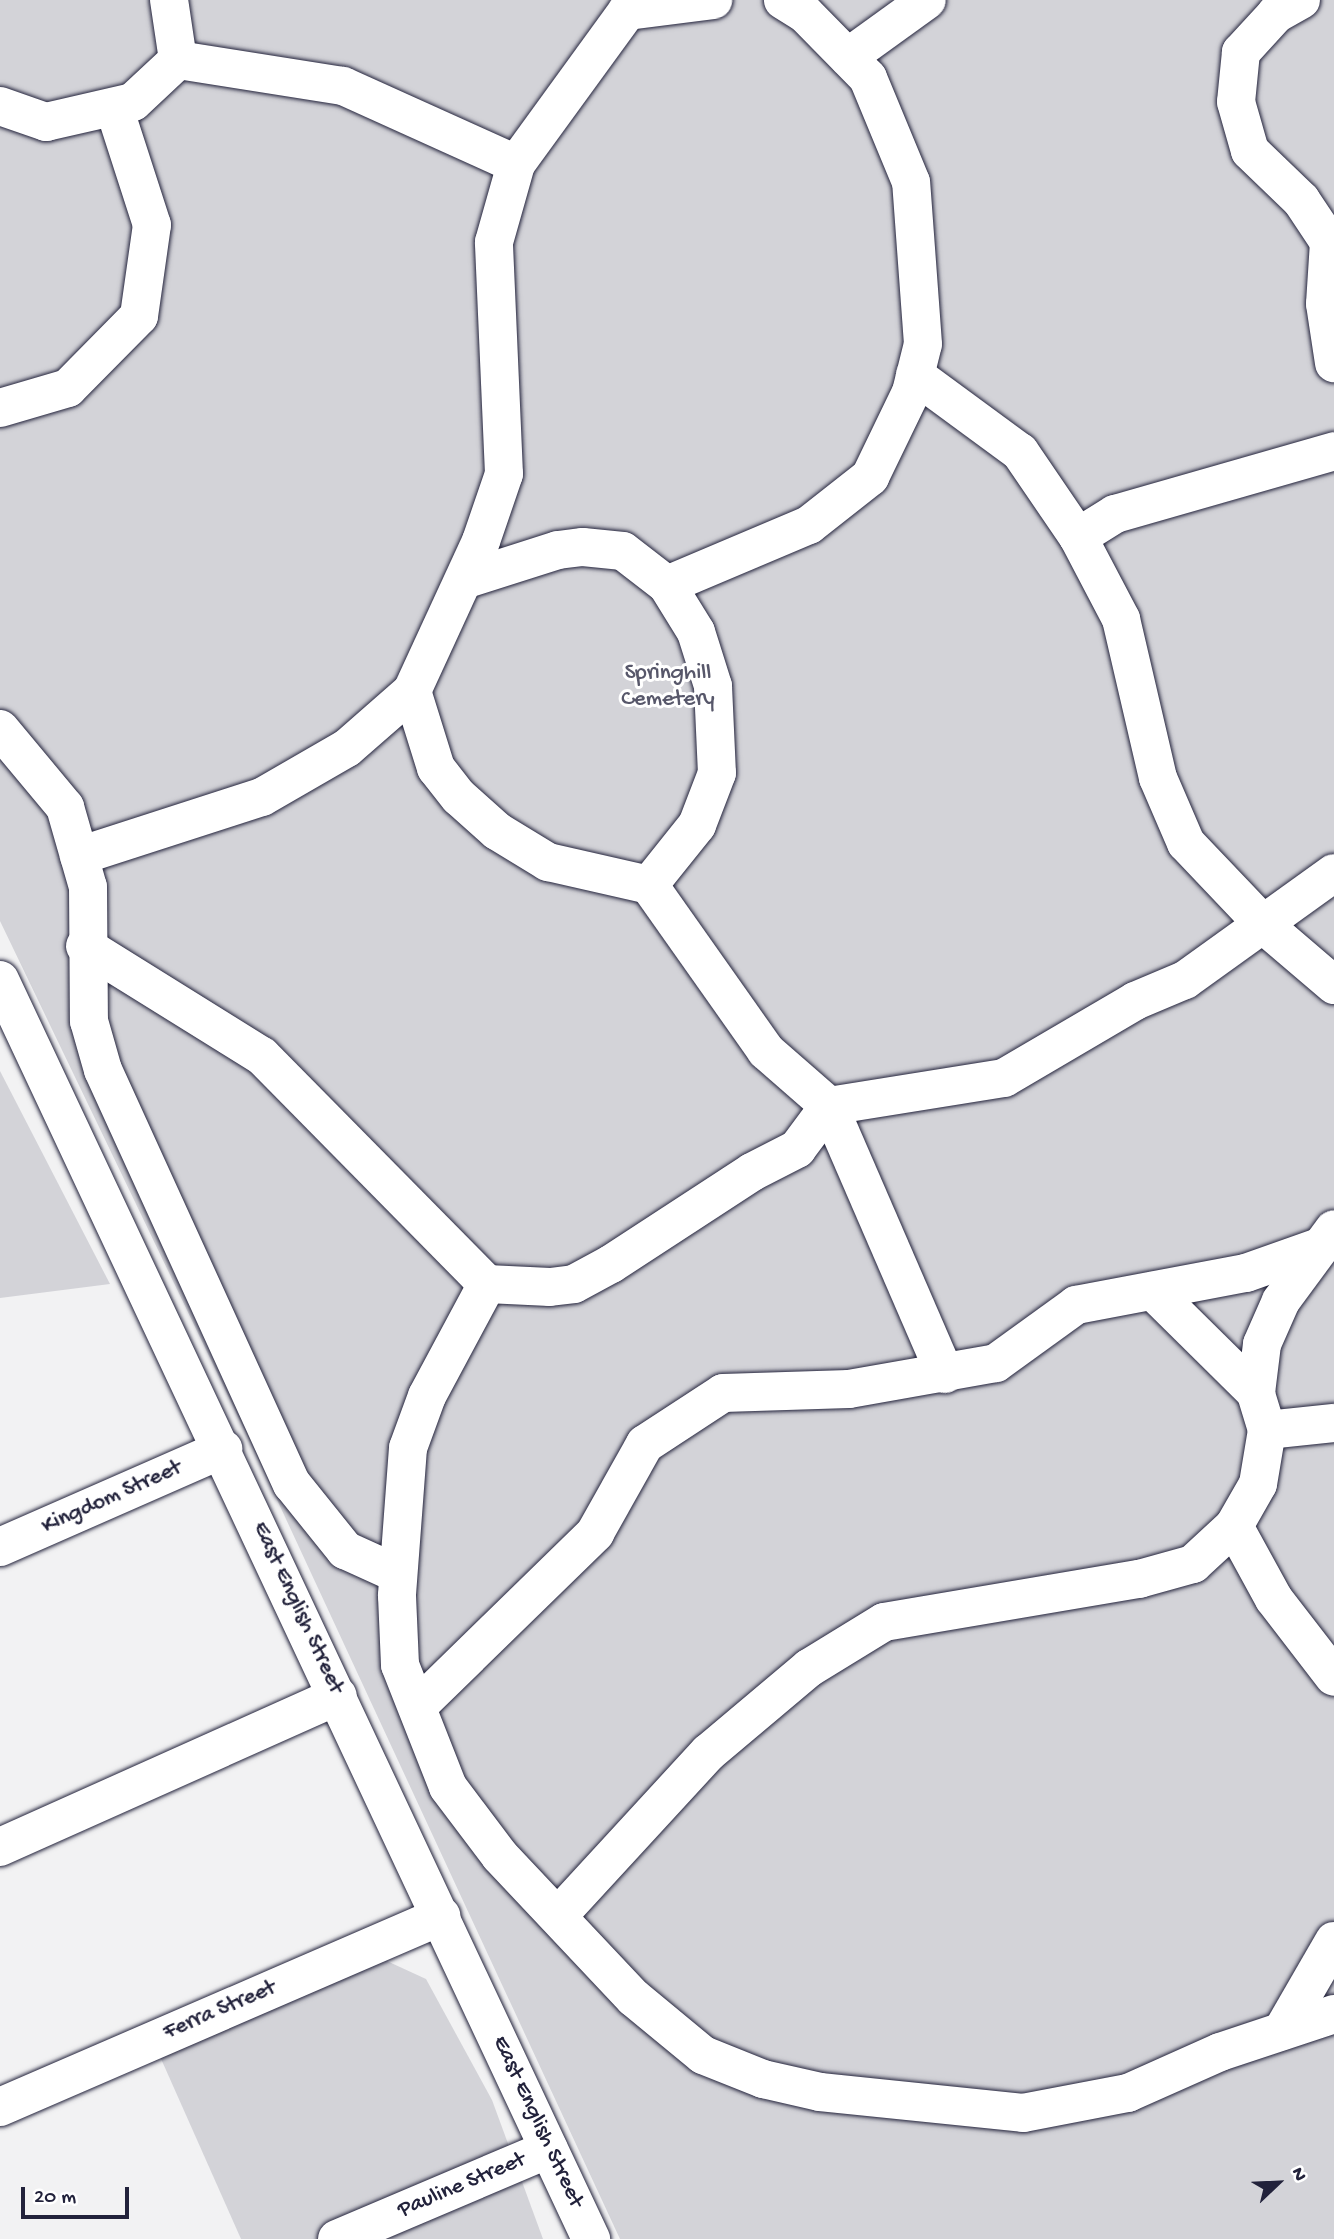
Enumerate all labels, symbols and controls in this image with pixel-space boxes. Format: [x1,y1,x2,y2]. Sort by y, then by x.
park label: Springhill Cemetery [621,660,715,714]
street label: Kingdom Street [38,1455,186,1541]
street label: East English Street [245,1518,349,1698]
street label: Ferra Street [160,1975,280,2047]
street label: East English Street [485,2032,589,2212]
street label: Pauline Street [394,2147,530,2225]
north arrow [1243,2148,1313,2218]
text: N [1285,2164,1311,2185]
scale bar [24,2172,133,2216]
text: 20 m [34,2186,76,2211]

